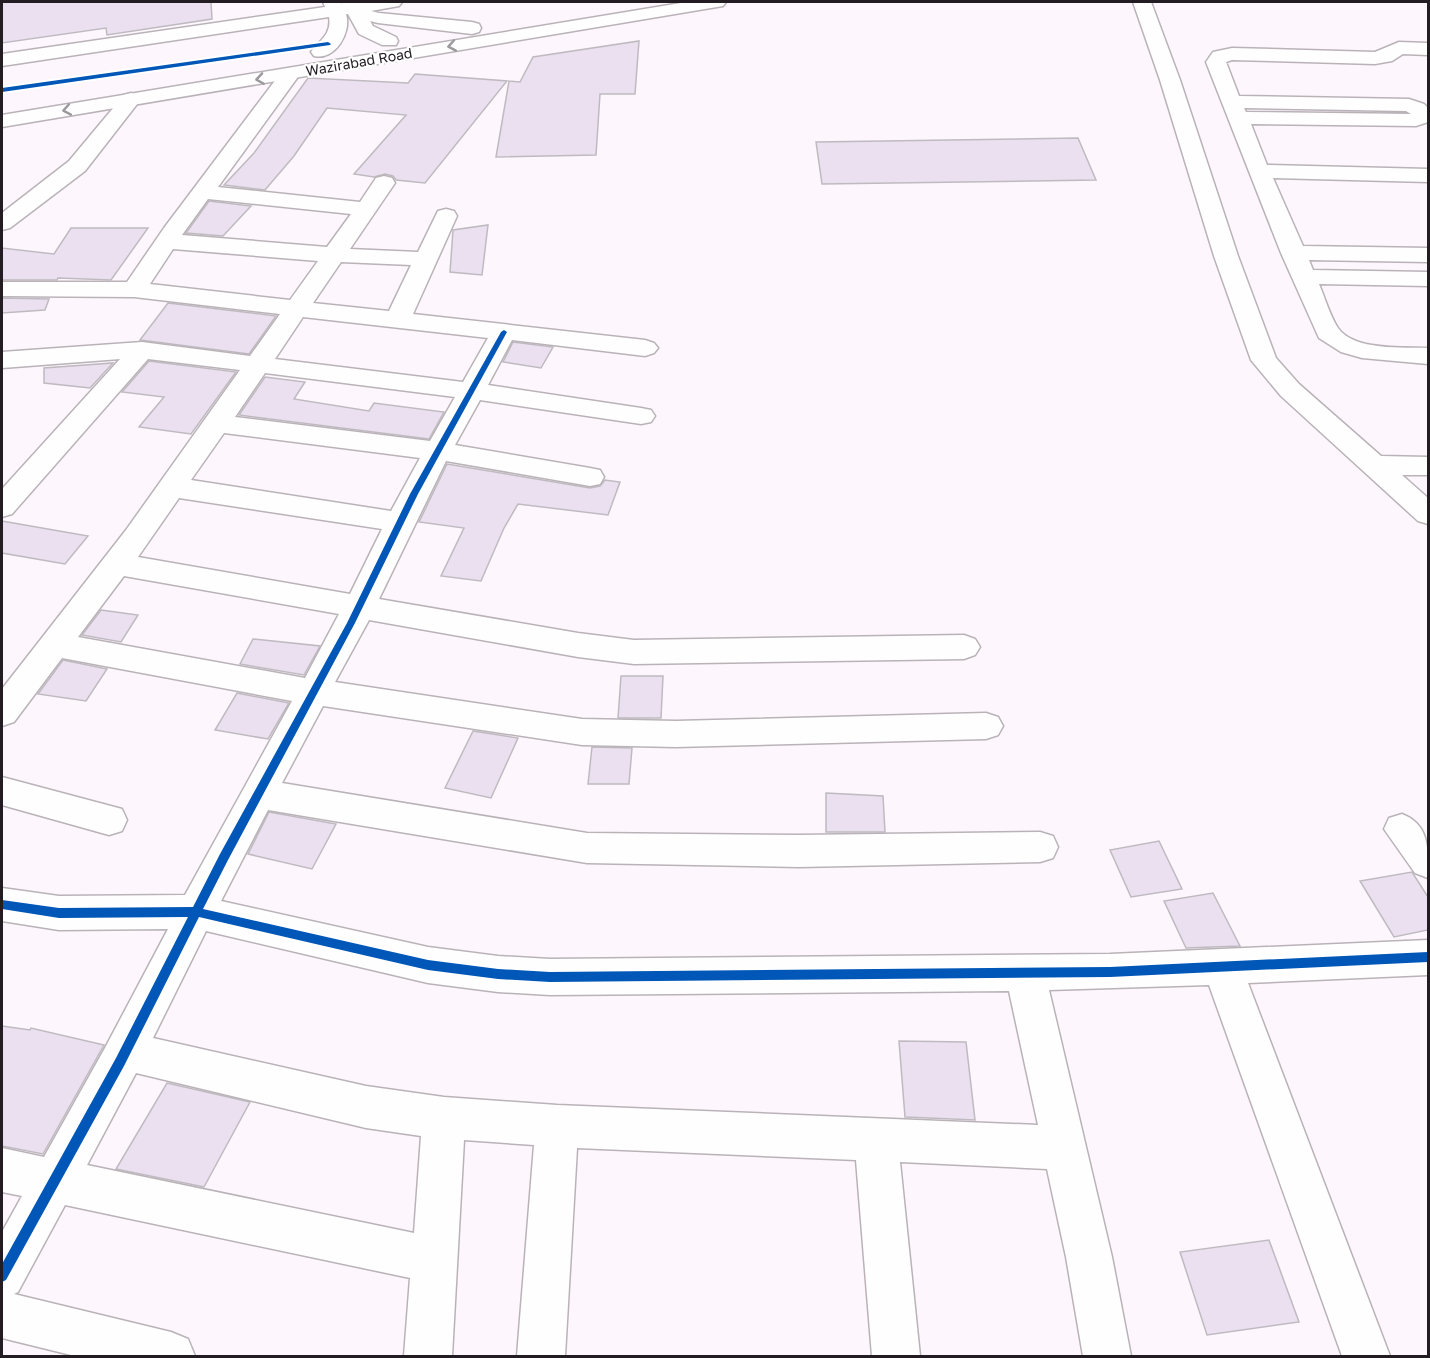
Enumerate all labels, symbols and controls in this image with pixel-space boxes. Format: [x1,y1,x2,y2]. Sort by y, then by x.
one-way arrow [447,39,456,51]
street label: Wazirabad Road [304,44,413,79]
one-way arrow [255,72,265,85]
one-way arrow [63,103,73,116]

